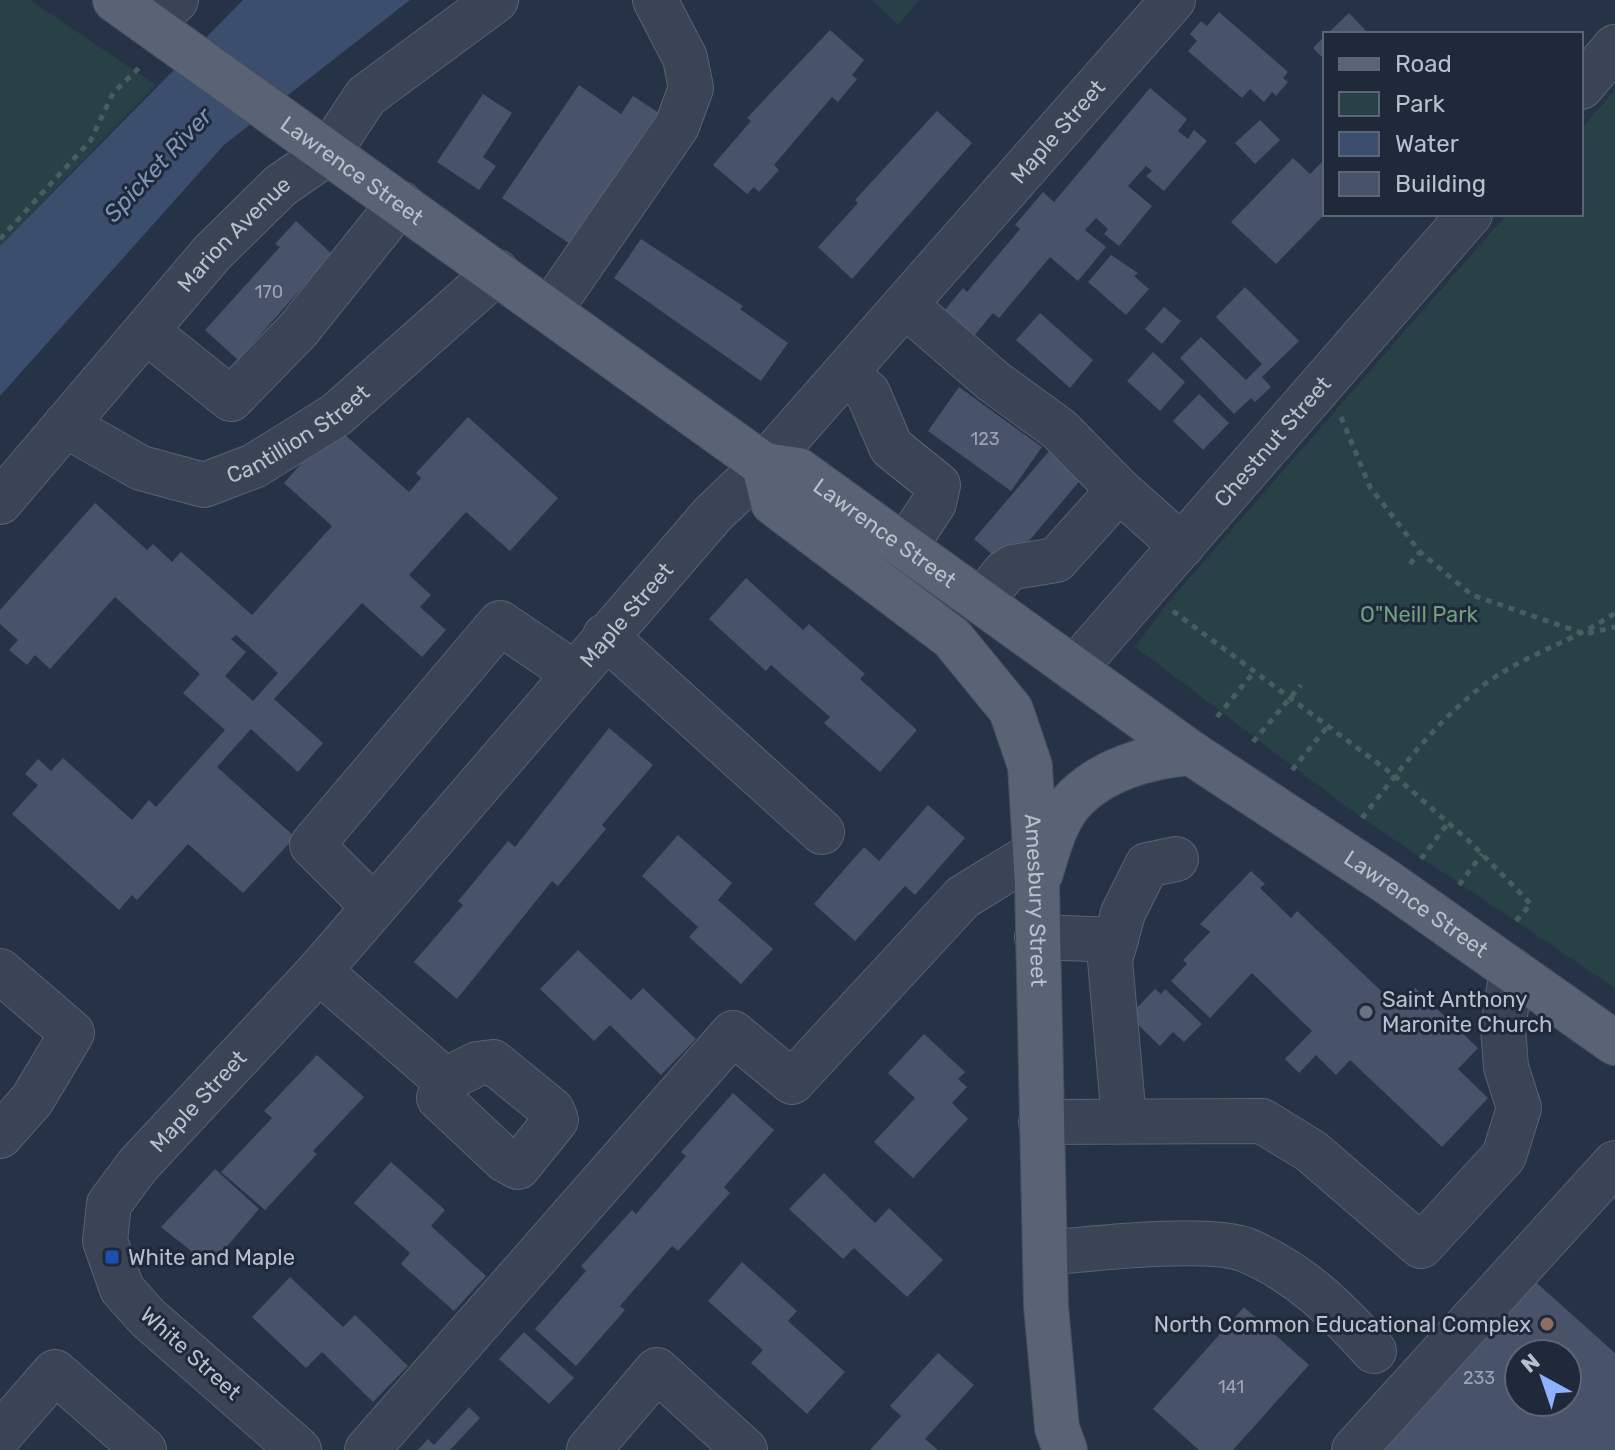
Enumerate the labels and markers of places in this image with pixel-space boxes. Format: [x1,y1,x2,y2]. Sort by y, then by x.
place label: Saint Anthony Maronite Church [1382,986,1552,1038]
marker: Saint Anthony Maronite Church [1357,1003,1375,1021]
place label: White and Maple [128,1244,295,1271]
marker: White and Maple [103,1248,121,1266]
place label: North Common Educational Complex [1154,1311,1531,1338]
marker: North Common Educational Complex [1538,1315,1556,1333]

